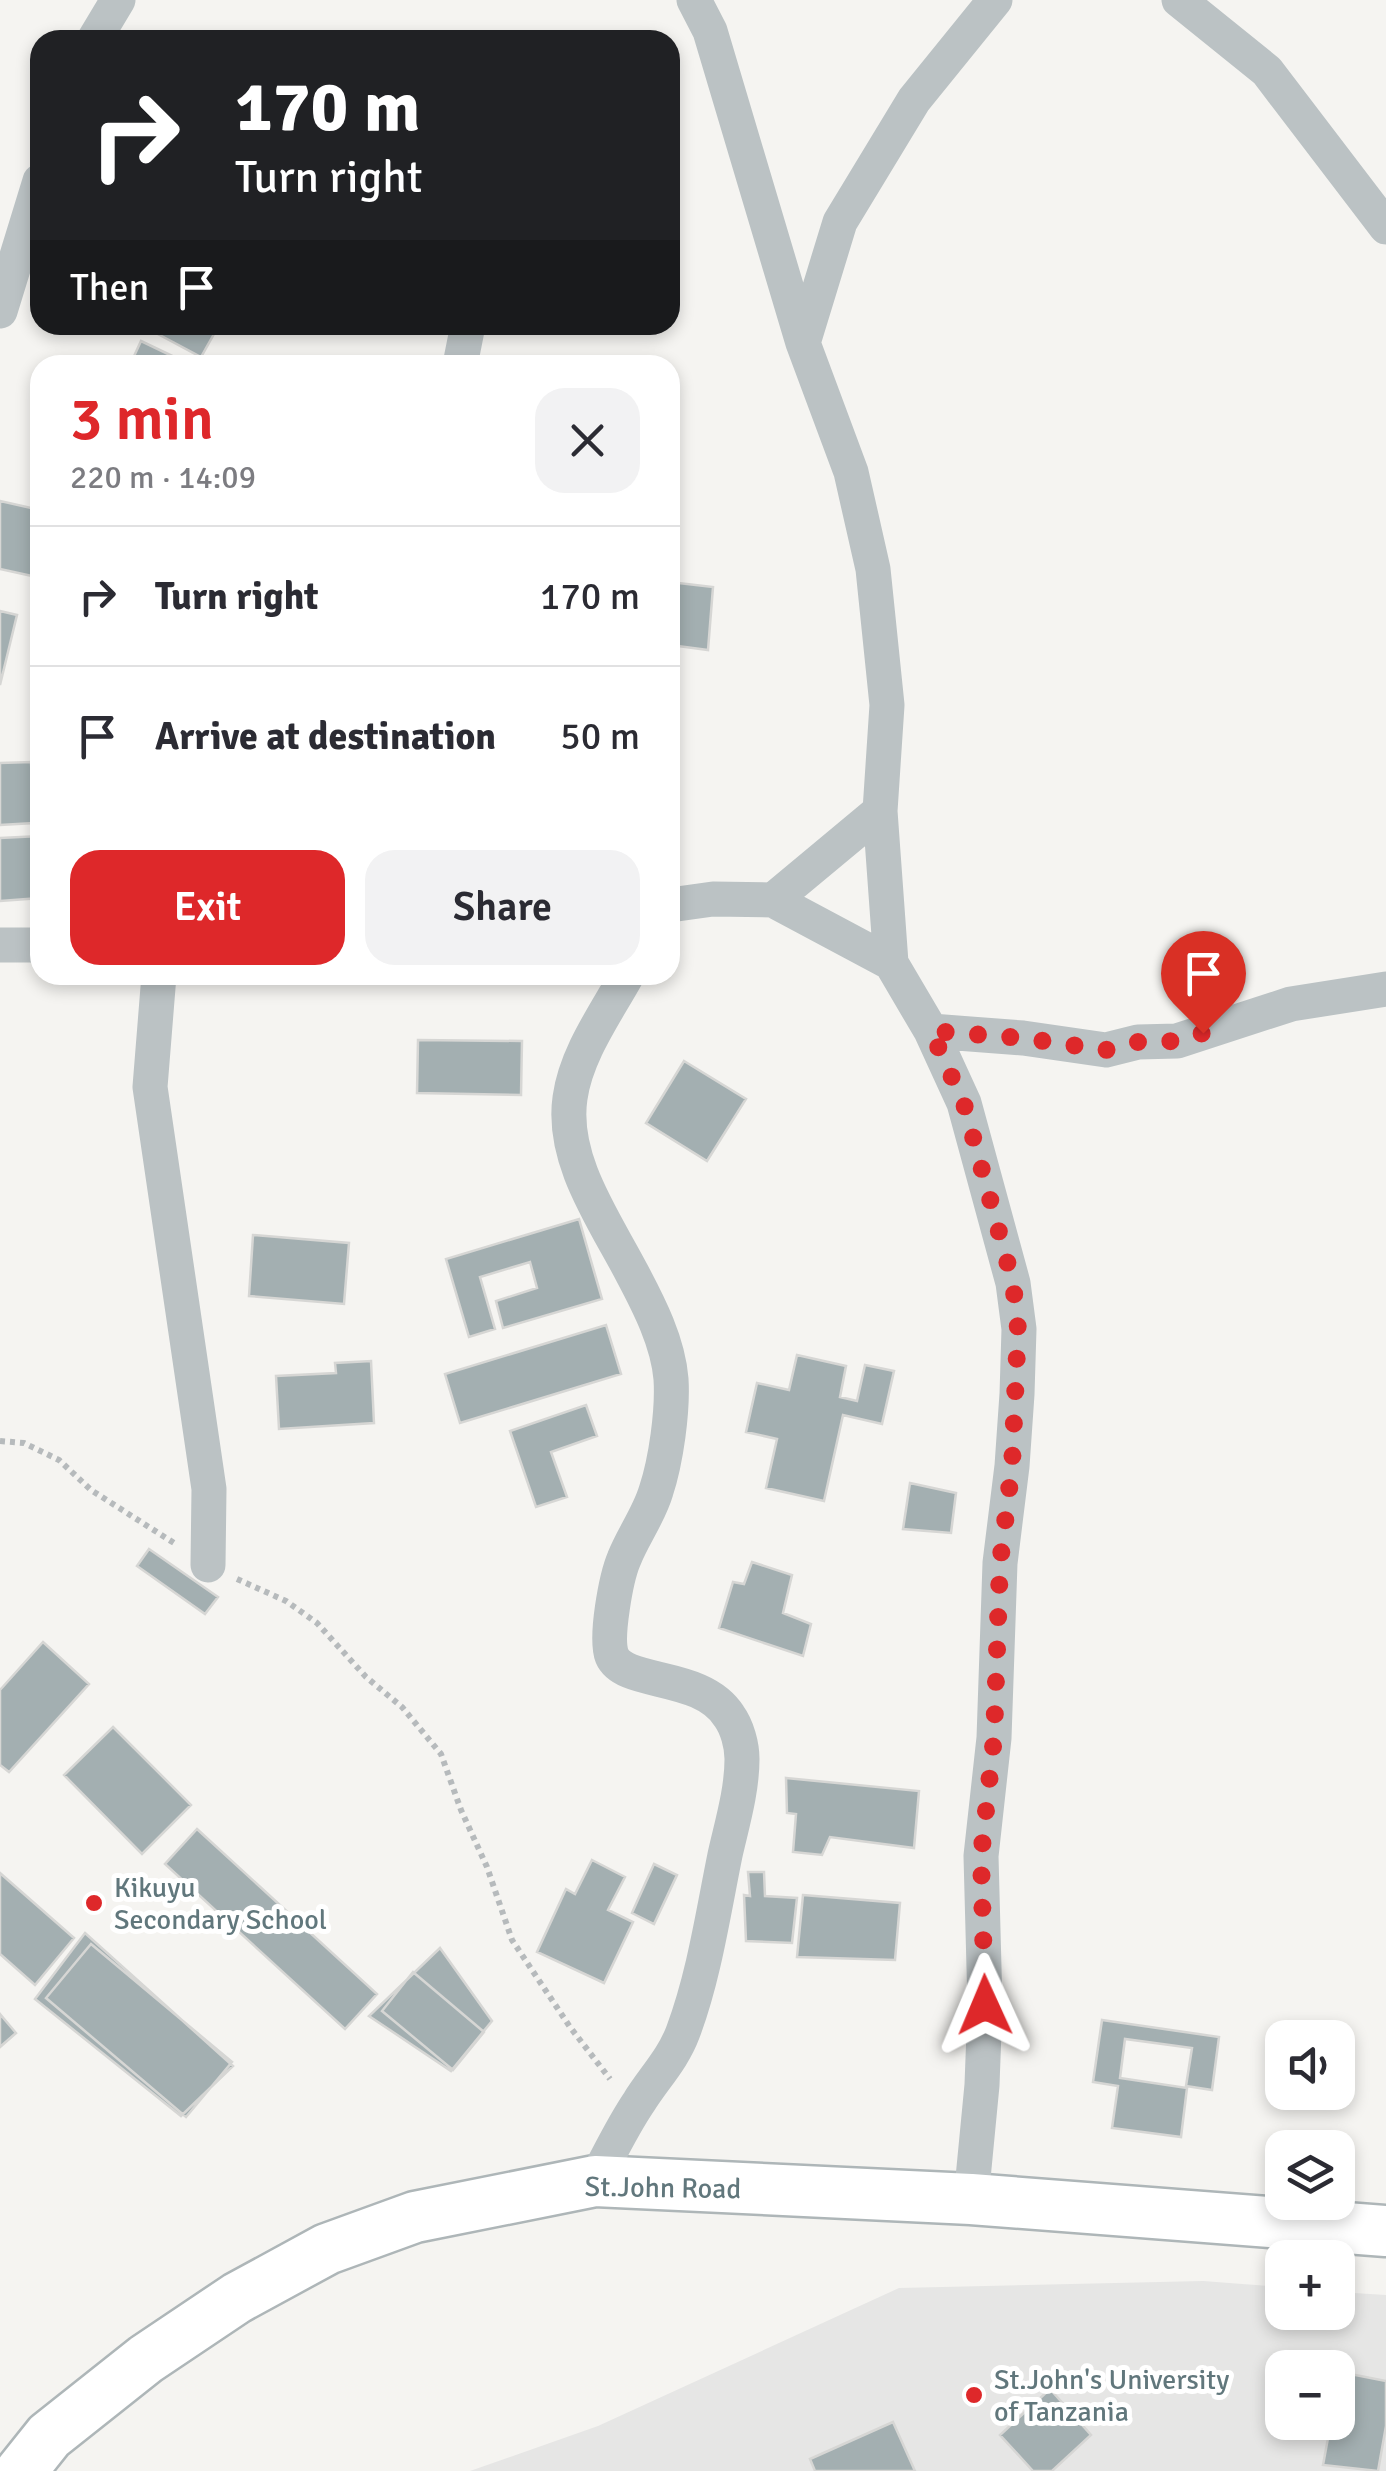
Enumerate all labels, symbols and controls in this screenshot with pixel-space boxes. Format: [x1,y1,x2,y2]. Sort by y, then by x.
text: 170 m [235,64,420,150]
icon: right [70,70,200,200]
text: Turn right [235,150,423,205]
icon: arrive [169,260,224,315]
text: Then [70,264,149,311]
text: 3 min [70,383,214,457]
button: close [535,388,640,493]
text: 220 m · 14:09 [70,458,256,497]
icon: right [70,569,125,624]
text: Turn right [155,573,319,620]
text: 170 m [540,573,640,620]
icon: arrive [70,709,125,764]
text: Arrive at destination [155,713,496,760]
text: 50 m [560,713,640,760]
button: Exit [70,850,345,965]
button: Share [365,850,640,965]
pin [1161,931,1246,1034]
icon: arrive [1176,946,1231,1001]
place label: Kikuyu Secondary School [114,1871,327,1937]
marker: Kikuyu Secondary School [83,1892,105,1914]
position arrow [933,1953,1037,2057]
map controls [1265,2020,1355,2440]
button: sound [1265,2020,1355,2110]
button: layers [1265,2130,1355,2220]
street label: St.John Road [584,2170,741,2206]
button: + [1265,2240,1355,2330]
button: − [1265,2350,1355,2440]
place label: St.John's University of Tanzania [994,2363,1229,2429]
marker: St.John's University of Tanzania [963,2384,985,2406]

